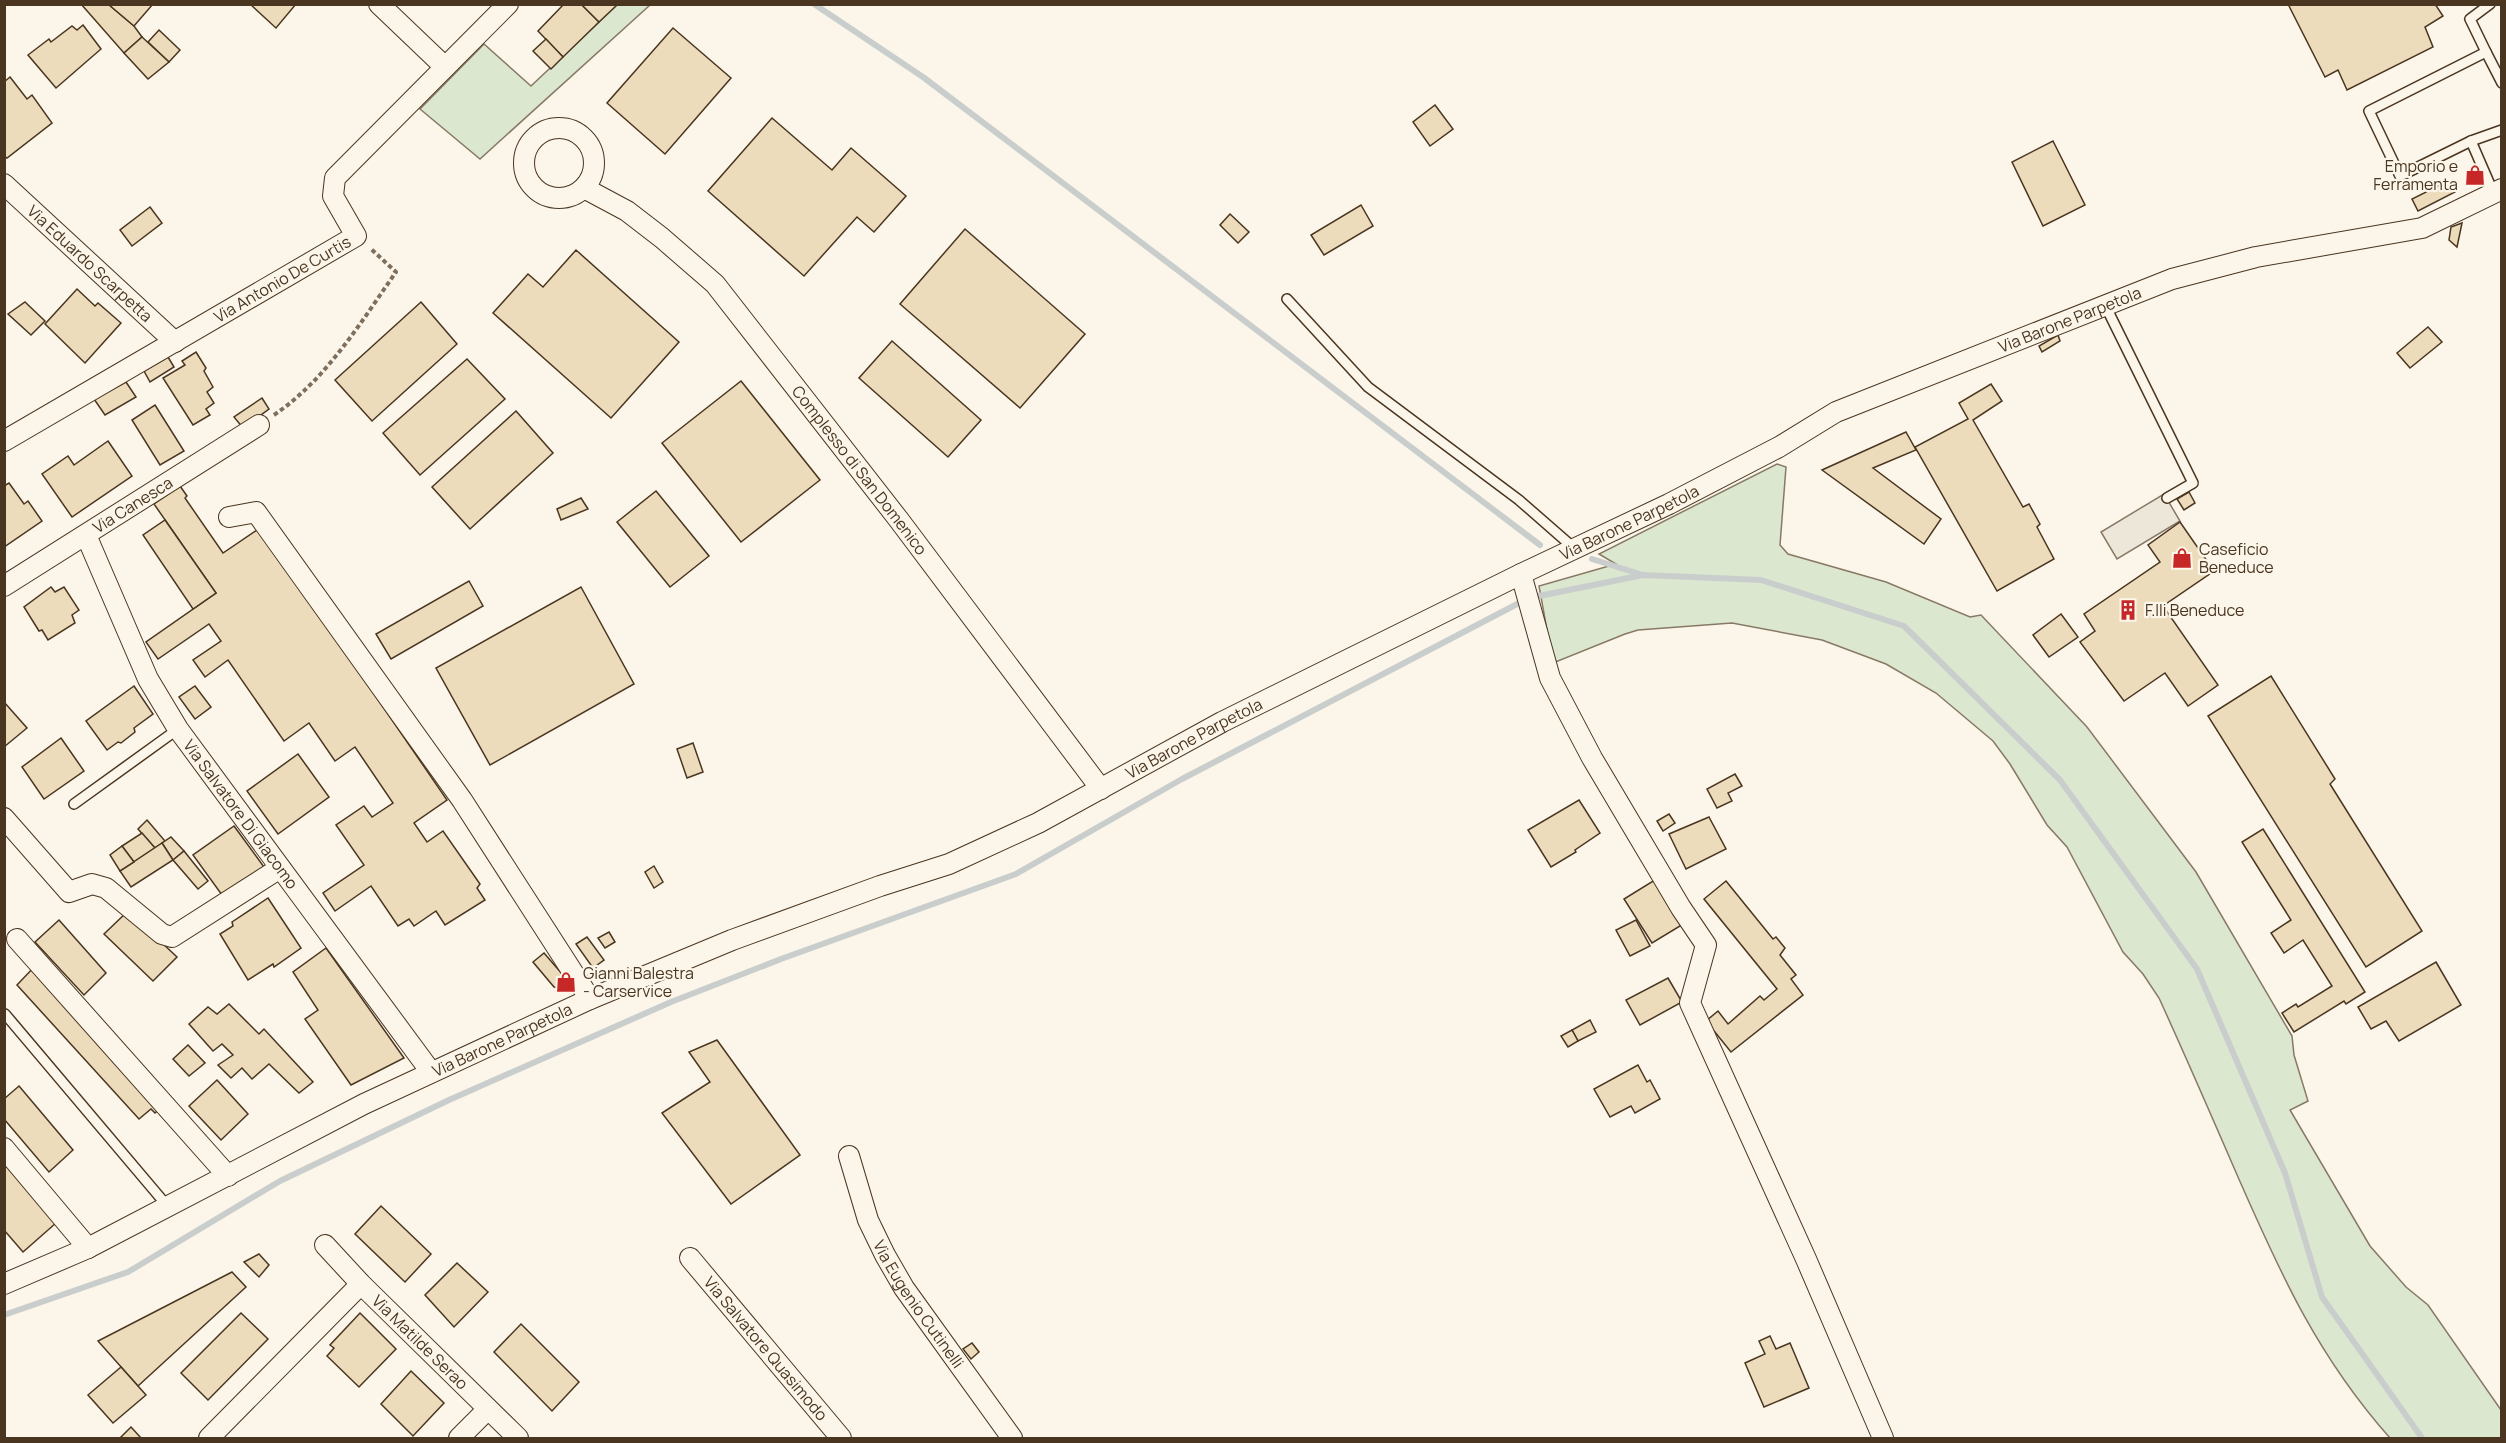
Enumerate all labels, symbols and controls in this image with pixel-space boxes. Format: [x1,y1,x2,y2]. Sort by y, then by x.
place label: Emporio e Ferramenta [2373,155,2458,195]
shop icon: Emporio e Ferramenta [2463,163,2487,187]
street label: Via Eduardo Scarpetta [23,200,157,327]
street label: Via Antonio De Curtis [210,230,355,327]
street label: Via Barone Parpetola [1995,281,2144,358]
street label: Complesso di San Domenico [787,381,932,559]
street label: Via Canesca [88,471,177,538]
street label: Via Barone Parpetola [1556,479,1703,565]
place label: Caseficio Beneduce [2199,538,2274,578]
shop icon: Caseficio Beneduce [2170,546,2194,570]
building icon: F.lli Beneduce [2116,598,2140,622]
place label: F.lli Beneduce [2145,599,2244,621]
street label: Via Barone Parpetola [1122,693,1266,784]
street label: Via Salvatore Di Giacomo [178,735,303,893]
place label: Gianni Balestra - Carservice [583,962,694,1002]
shop icon: Gianni Balestra - Carservice [554,970,578,994]
street label: Via Barone Parpetola [429,998,576,1082]
street label: Via Eugenio Cutinelli [868,1236,969,1372]
street label: Via Salvatore Quasimodo [699,1272,833,1425]
street label: Via Matilde Serao [367,1290,473,1394]

